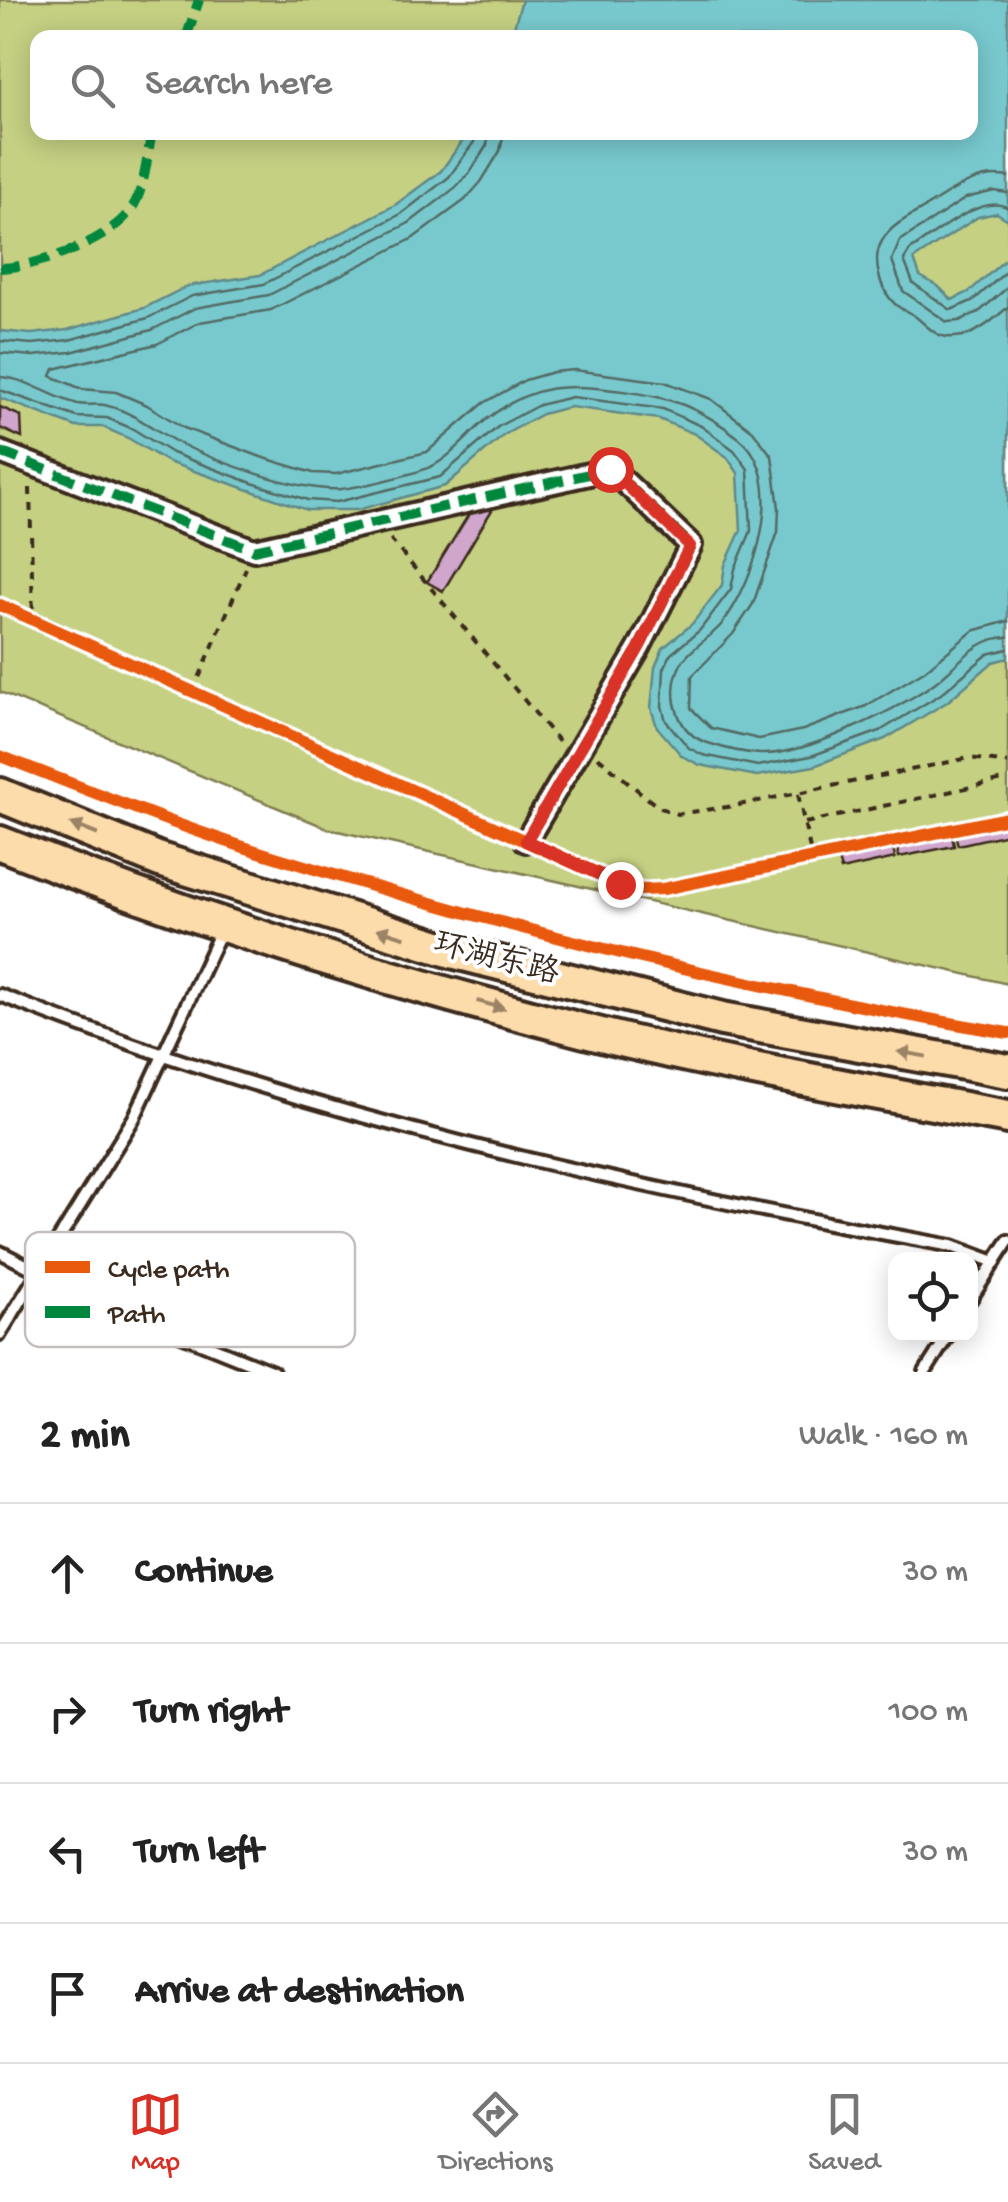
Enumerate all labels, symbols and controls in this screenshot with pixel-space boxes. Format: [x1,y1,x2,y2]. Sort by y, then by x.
search box [30,30,978,140]
icon: search [65,58,120,113]
text: Search here [145,63,332,107]
route start [588,447,634,493]
one-way arrow [69,820,99,836]
route end [598,862,644,908]
one-way arrow [376,925,406,940]
street label: 环湖东路 [429,925,563,995]
one-way arrow [476,998,507,1013]
one-way arrow [896,1046,927,1061]
legend [25,1232,355,1347]
map controls [888,1252,978,1342]
button: locate [888,1252,978,1342]
text: Cycle path [108,1255,230,1288]
text: Path [107,1300,165,1333]
text: 2 min [40,1413,129,1462]
text: Walk · 160 m [799,1418,968,1456]
icon: ahead [40,1546,95,1601]
text: Continue [135,1551,273,1595]
text: 30 m [903,1554,968,1592]
icon: right [40,1686,95,1741]
text: Turn right [135,1691,287,1735]
text: 100 m [888,1694,968,1732]
icon: left [40,1826,95,1881]
text: Turn left [135,1831,263,1875]
text: 30 m [903,1834,968,1872]
icon: arrive [40,1966,95,2021]
text: Arrive at destination [135,1971,464,2015]
tab: Map [128,2087,183,2180]
tab: Directions [439,2087,553,2180]
tab: Saved [808,2087,880,2180]

